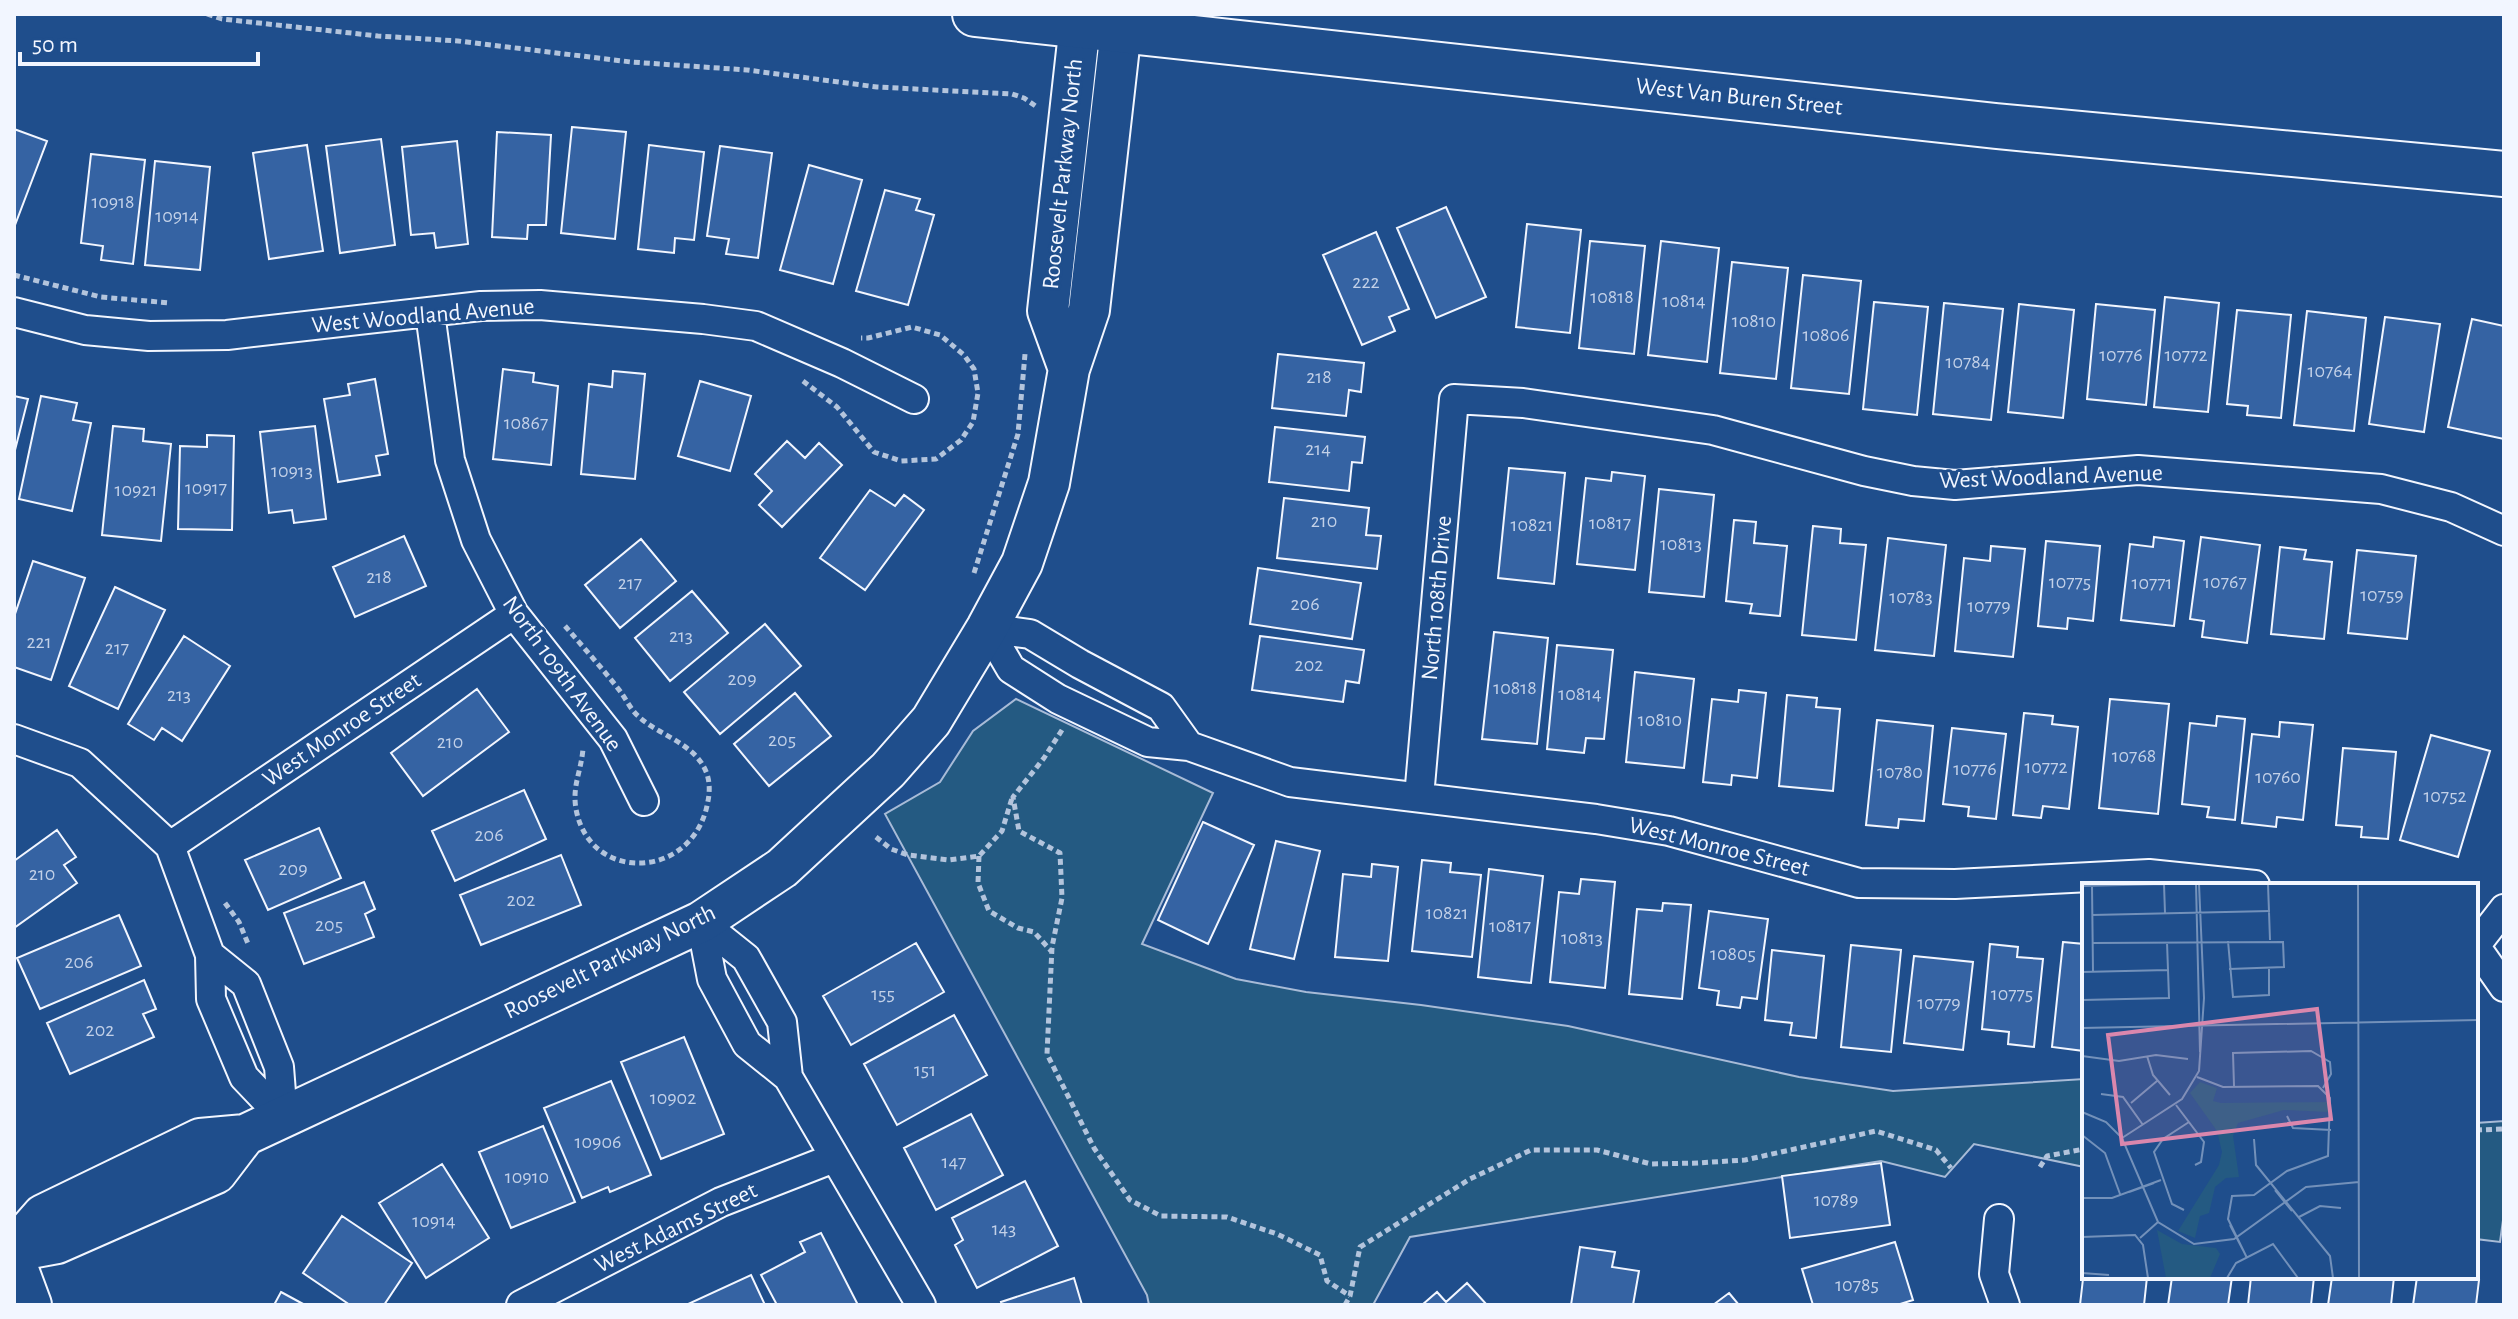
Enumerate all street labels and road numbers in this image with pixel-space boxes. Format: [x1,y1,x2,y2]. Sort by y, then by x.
street label: Roosevelt Parkway North [1039,57,1087,291]
street label: West Van Buren Street [1634,74,1844,120]
street label: West Woodland Avenue [310,294,536,338]
street label: West Woodland Avenue [1939,461,2163,493]
street label: North 108th Drive [1418,514,1456,682]
street label: North 109th Avenue [498,592,626,756]
street label: West Monroe Street [259,668,426,792]
street label: West Monroe Street [1626,813,1812,881]
street label: Roosevelt Parkway North [501,900,719,1024]
street label: West Adams Street [591,1178,761,1278]

